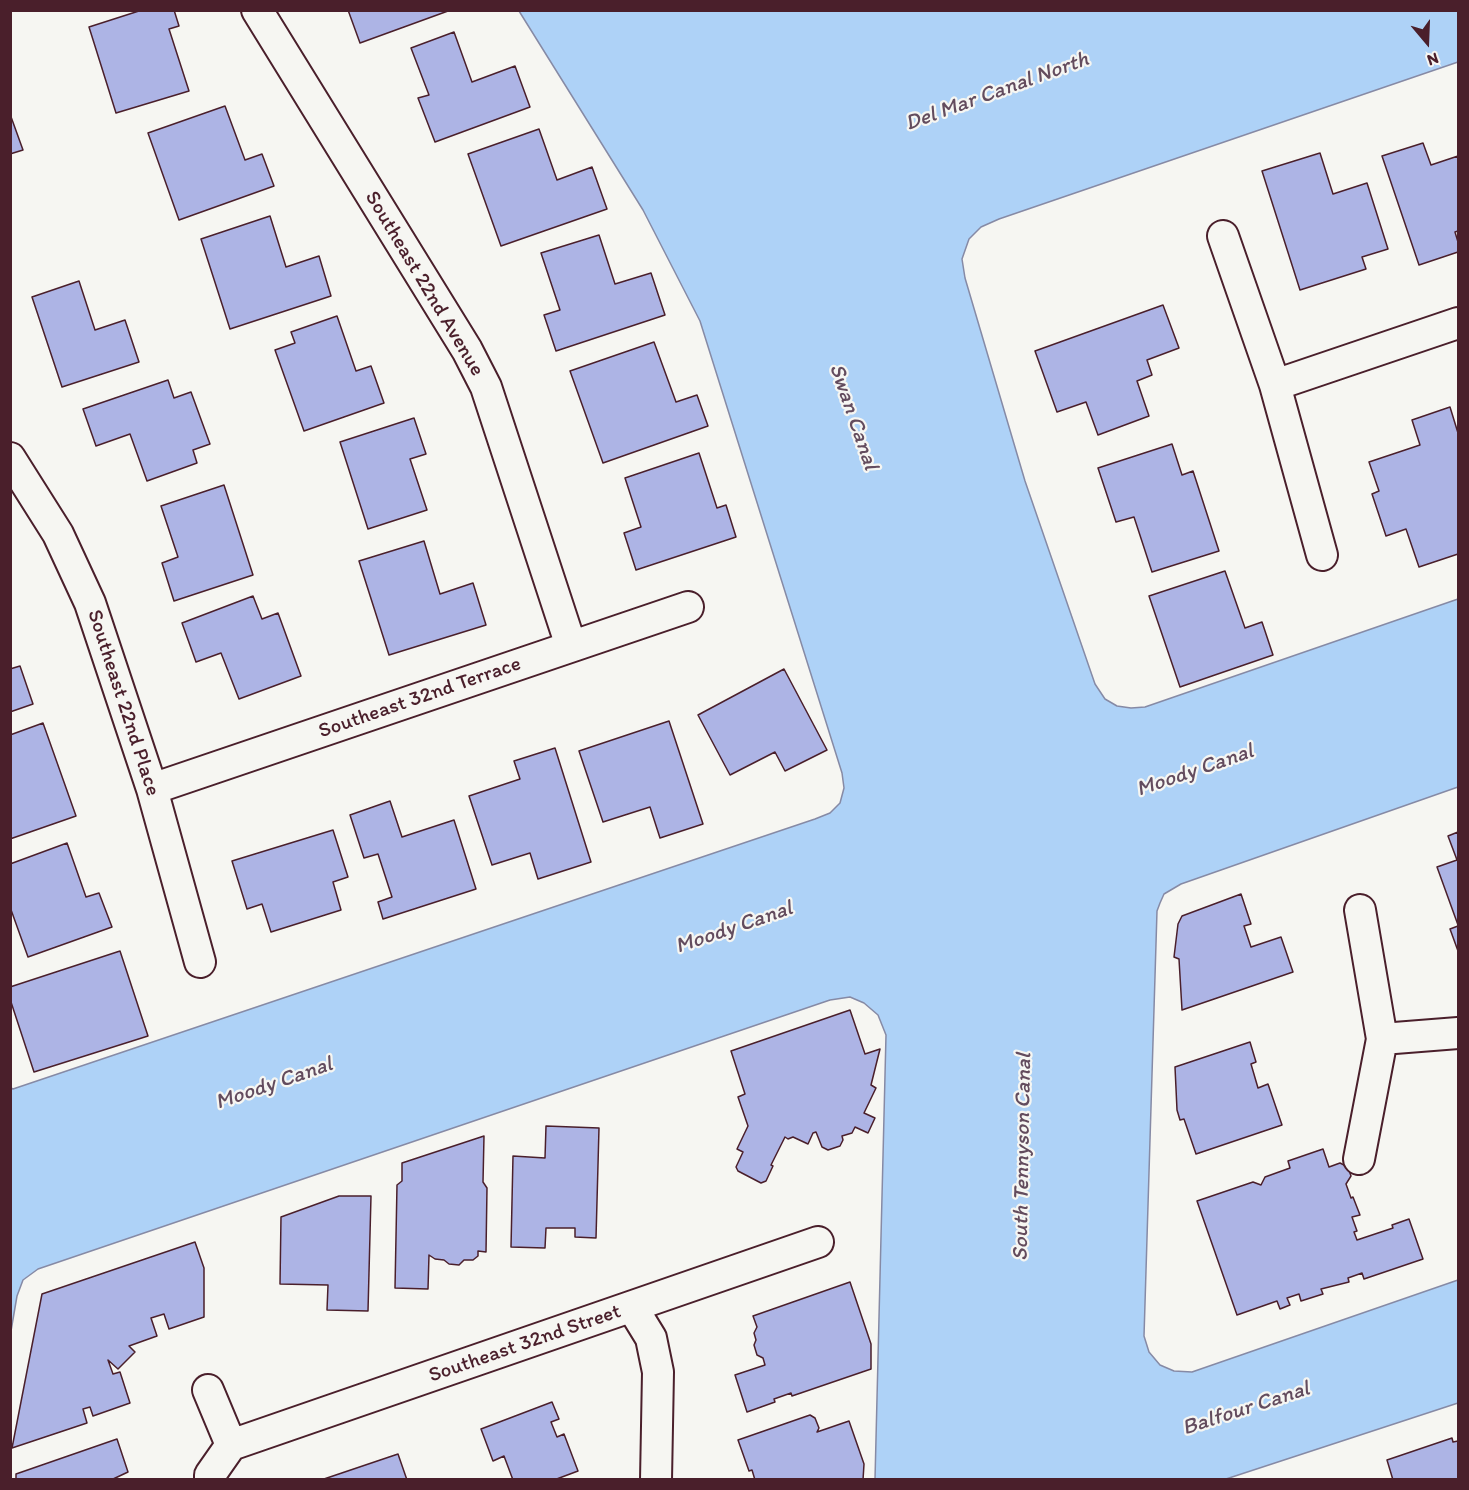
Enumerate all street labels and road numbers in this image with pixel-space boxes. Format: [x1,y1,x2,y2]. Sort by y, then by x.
street label: Southeast 22nd Avenue [359,187,489,381]
street label: Southeast 22nd Place [81,607,165,799]
street label: Southeast 32nd Terrace [315,652,525,744]
street label: Southeast 32nd Street [426,1299,624,1389]

